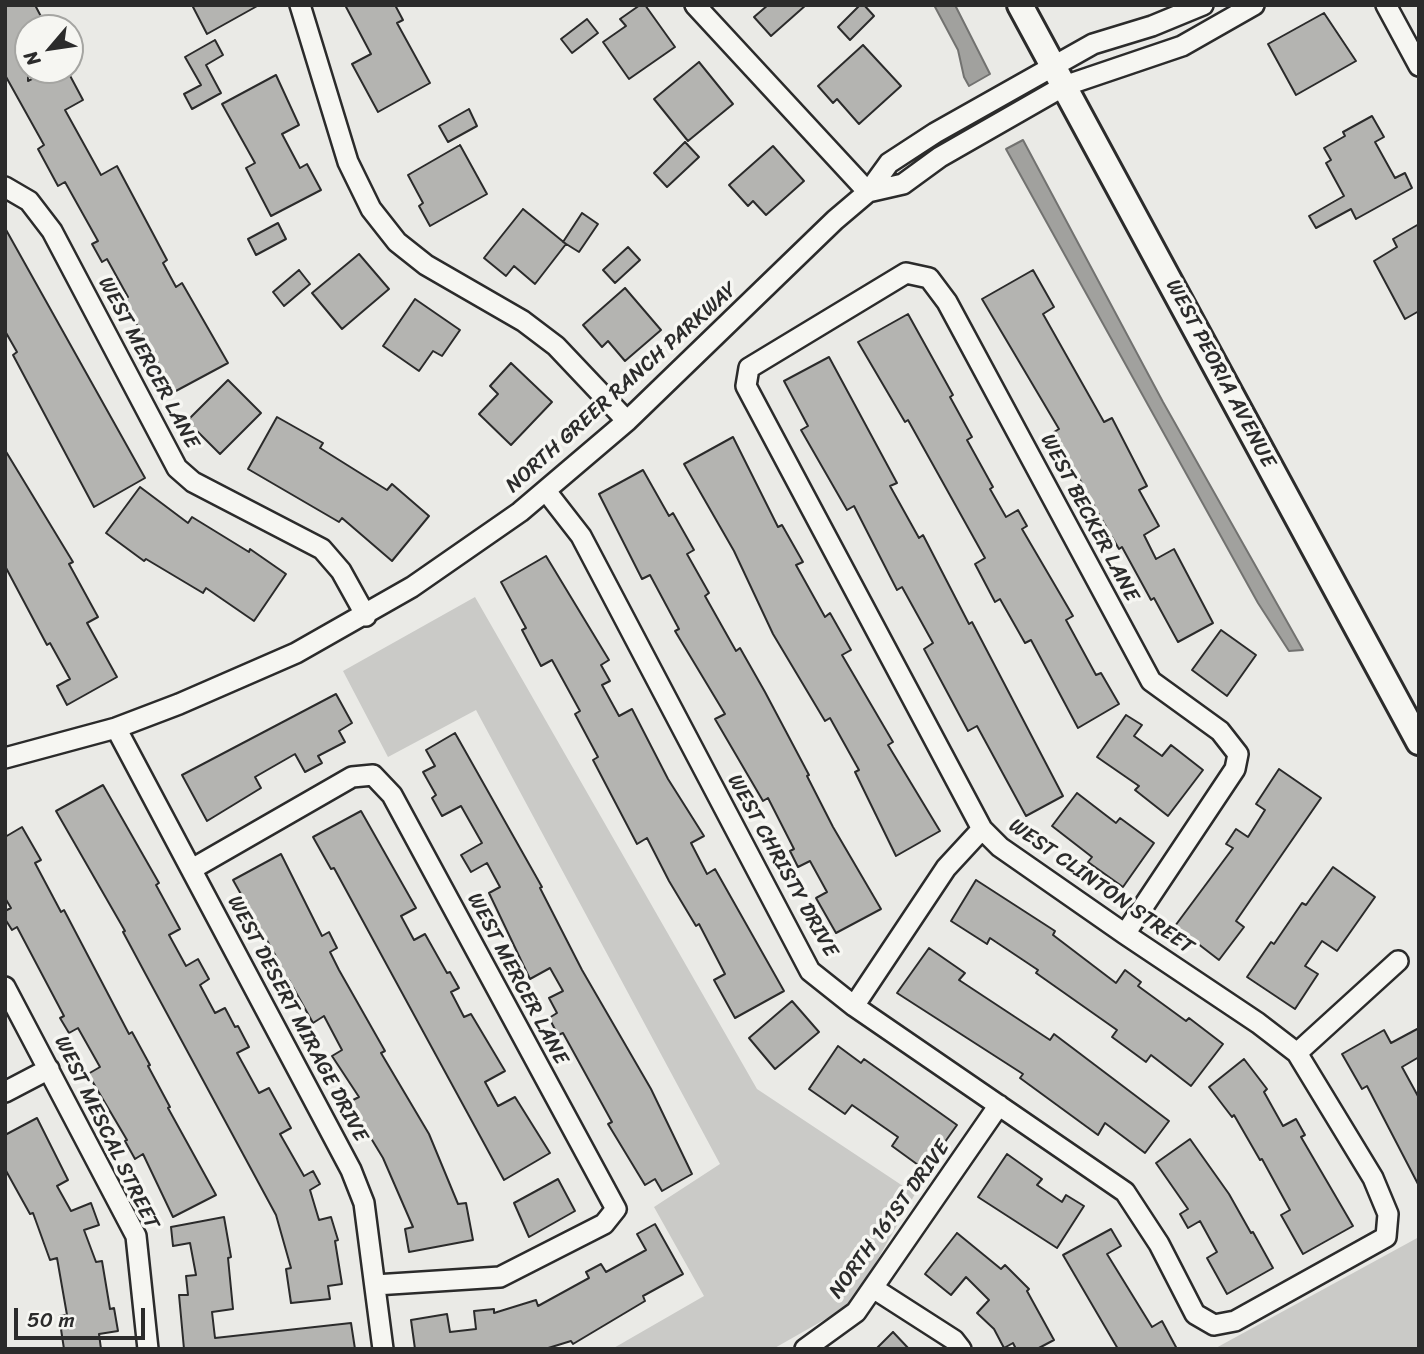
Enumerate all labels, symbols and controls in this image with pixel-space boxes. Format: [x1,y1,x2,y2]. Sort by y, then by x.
north arrow [14,14,84,84]
text: N [14,45,50,72]
street label: WEST MERCER LANE [92,273,204,453]
street label: WEST PEORIA AVENUE [1160,275,1280,473]
street label: NORTH GREER RANCH PARKWAY [501,277,743,499]
street label: WEST BECKER LANE [1034,430,1144,606]
street label: WEST CHRISTY DRIVE [721,770,843,962]
street label: WEST CLINTON STREET [1004,814,1198,960]
street label: WEST MERCER LANE [461,889,573,1069]
street label: WEST DESERT MIRAGE DRIVE [221,891,373,1147]
street label: WEST MESCAL STREET [48,1032,164,1234]
street label: NORTH 161ST DRIVE [824,1136,956,1304]
scale bar [18,1294,149,1338]
text: 50 m [27,1301,75,1339]

